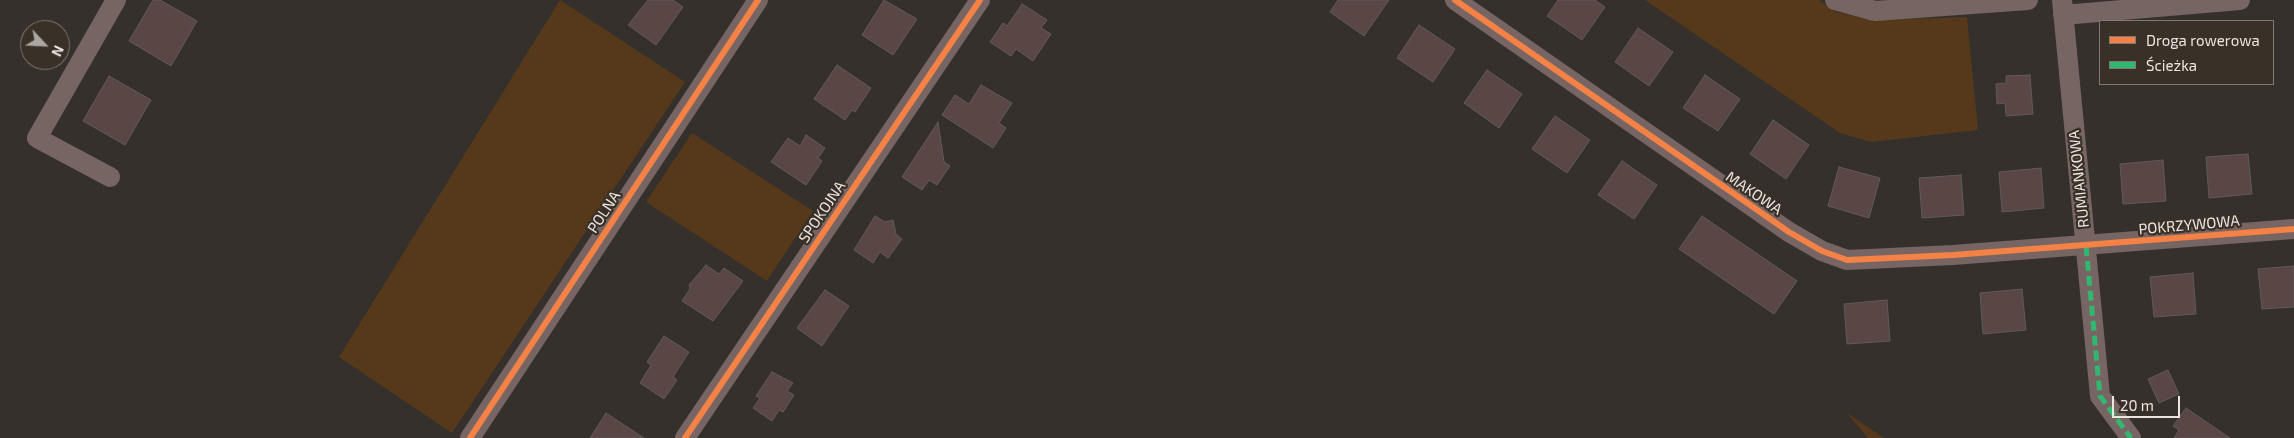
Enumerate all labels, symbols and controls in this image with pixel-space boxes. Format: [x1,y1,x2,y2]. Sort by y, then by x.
north arrow [20,20,70,70]
legend [2099,20,2274,85]
text: Droga rowerowa [2146,31,2260,49]
text: N [48,43,68,59]
text: Ścieżka [2146,56,2197,74]
street label: RUMIANKOWA [2065,129,2093,229]
street label: MAKOWA [1722,168,1786,218]
street label: SPOKOJNA [795,178,849,246]
street label: POLNA [584,188,624,236]
street label: POKRZYWOWA [2138,212,2240,238]
scale bar [2114,386,2182,418]
text: 20 m [2120,396,2154,414]

